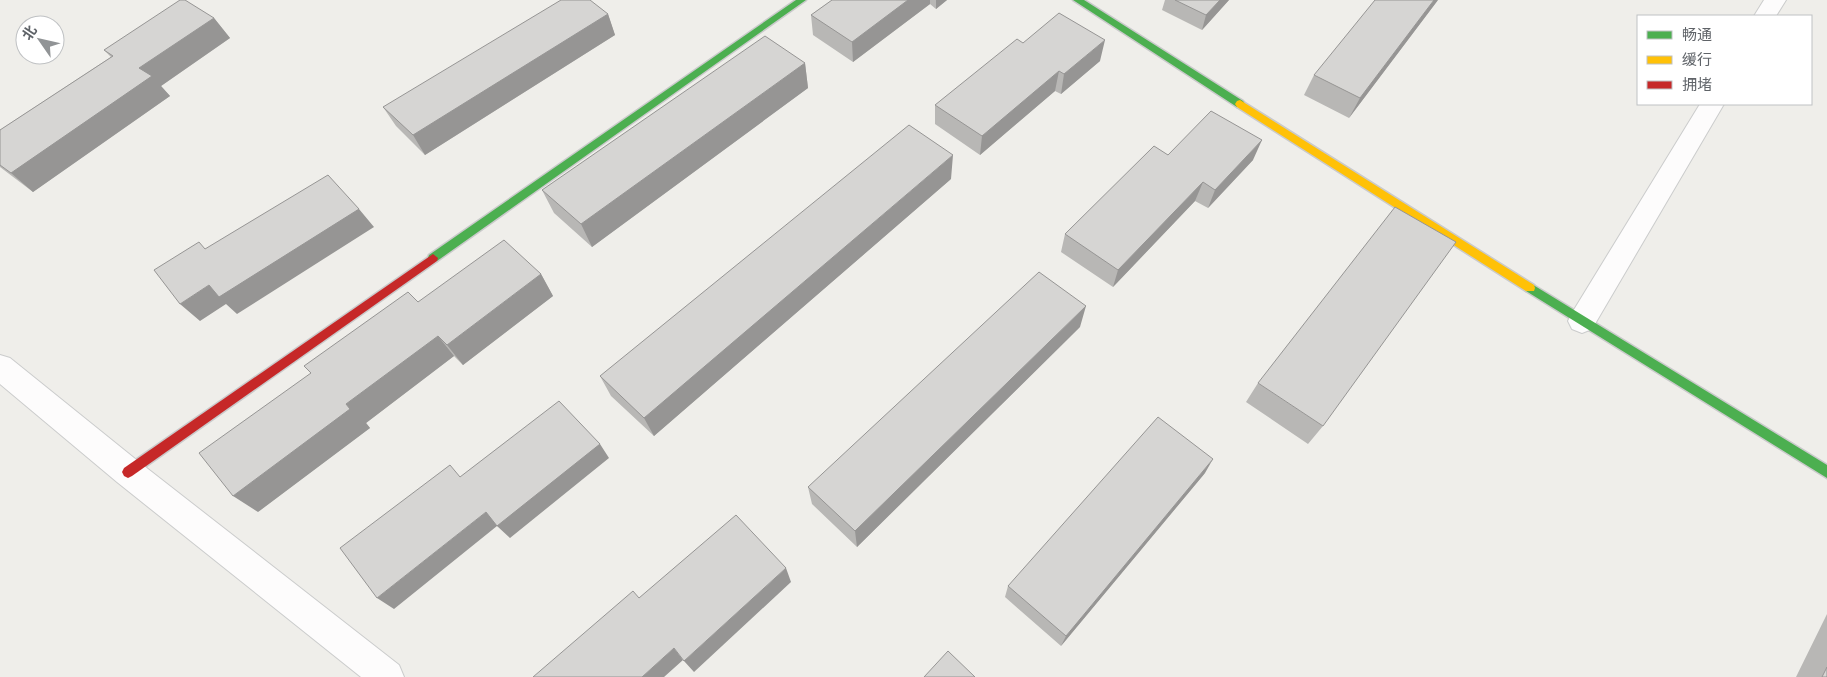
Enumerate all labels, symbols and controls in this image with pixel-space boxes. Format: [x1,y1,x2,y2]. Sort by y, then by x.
north arrow [15,15,65,65]
legend [1637,15,1812,105]
text: 北 [18,22,41,44]
text: 畅通 [1682,25,1712,44]
text: 缓行 [1682,50,1712,69]
text: 拥堵 [1682,75,1712,94]

